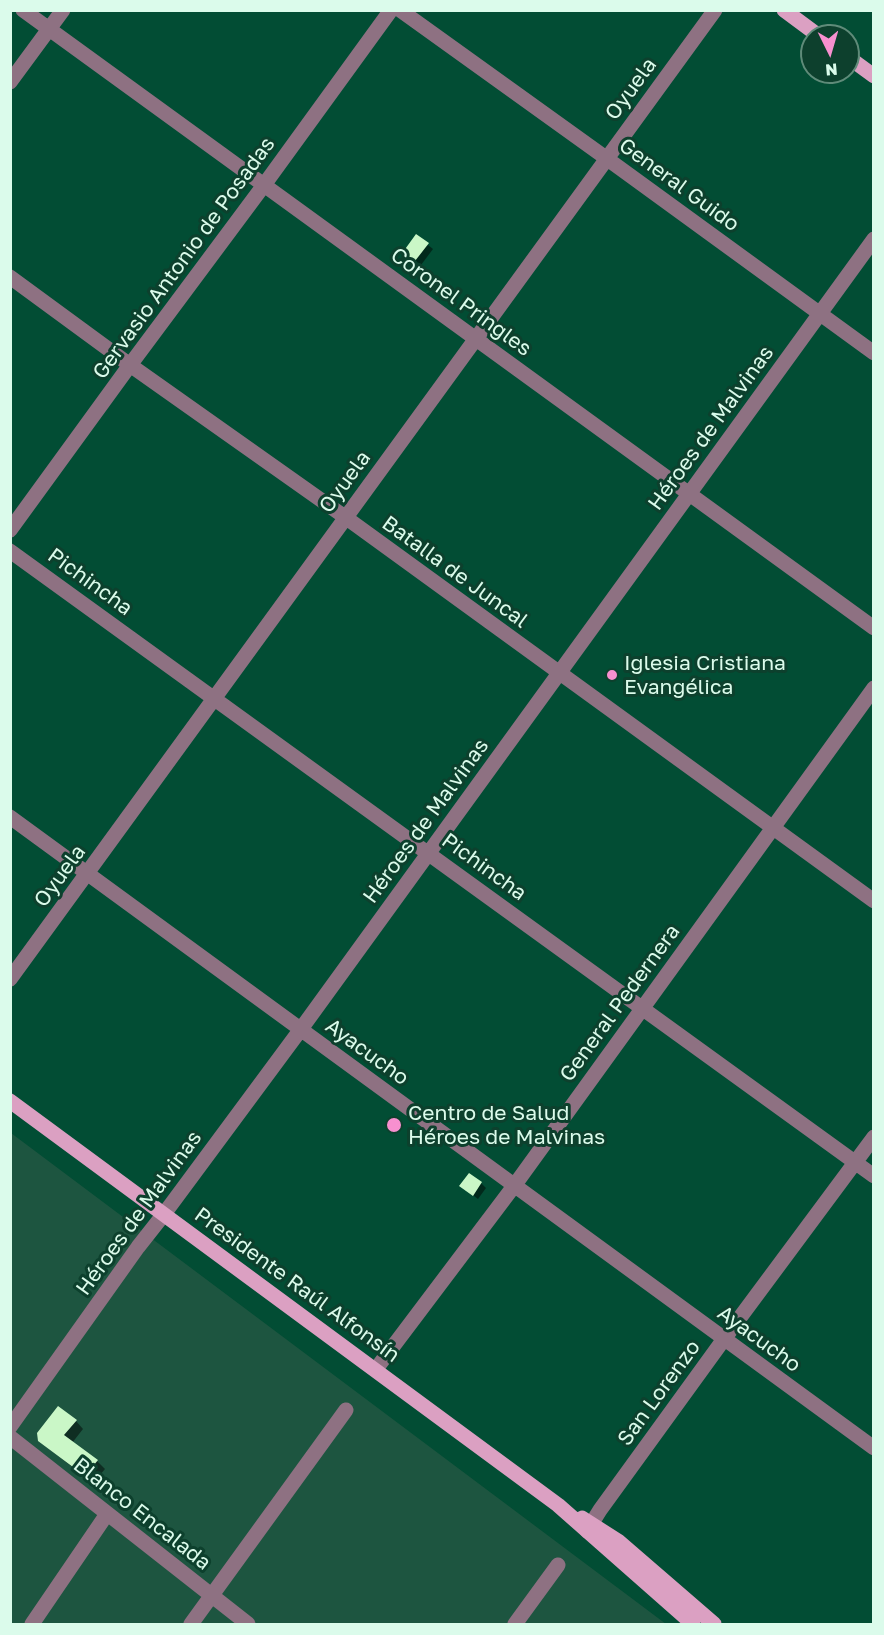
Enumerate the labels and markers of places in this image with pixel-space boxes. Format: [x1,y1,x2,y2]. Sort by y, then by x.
place label: Iglesia Cristiana Evangélica [624,650,786,700]
marker: Iglesia Cristiana Evangélica [605,668,619,682]
place label: Centro de Salud Héroes de Malvinas [408,1100,605,1150]
marker: Centro de Salud Héroes de Malvinas [385,1116,403,1134]

